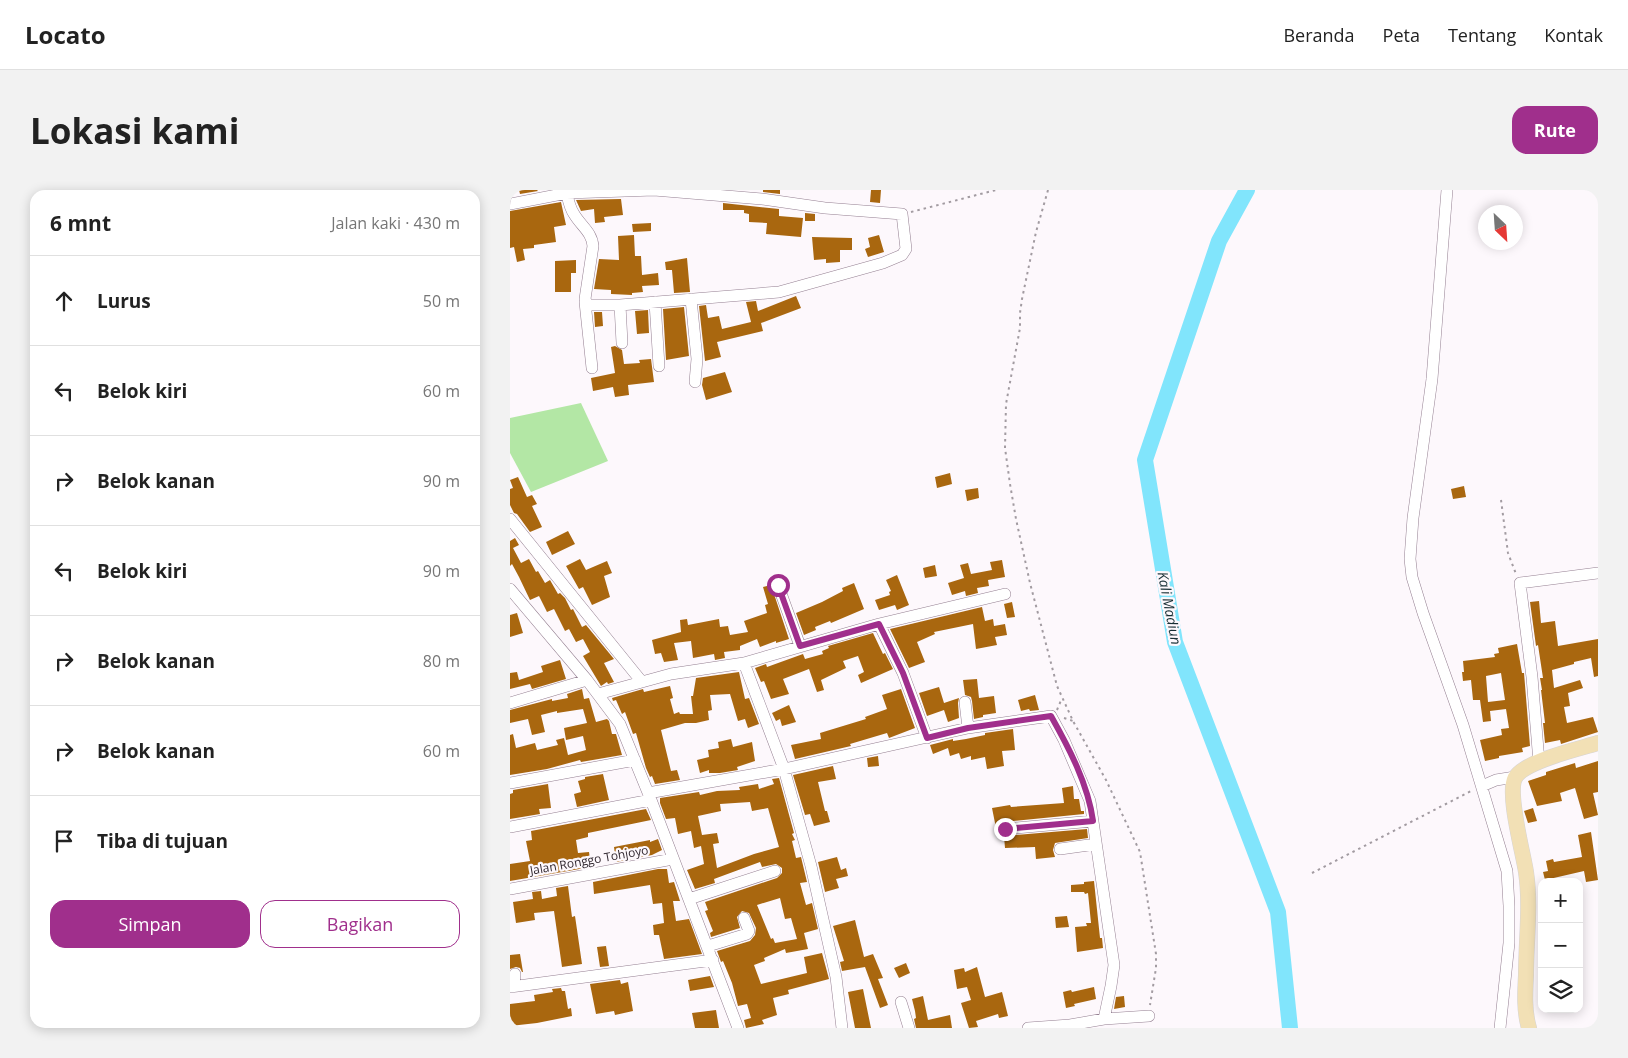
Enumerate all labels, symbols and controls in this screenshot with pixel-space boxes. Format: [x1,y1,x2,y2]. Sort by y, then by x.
text: Locato [25,18,106,51]
text: Beranda [1283,23,1355,47]
text: Peta [1383,23,1420,47]
text: Tentang [1448,23,1516,47]
text: Kontak [1544,23,1603,47]
button: Rute [1512,106,1598,154]
text: Lokasi kami [30,107,239,154]
north arrow [1478,205,1523,250]
text: 6 mnt [50,209,111,237]
text: Jalan kaki · 430 m [331,212,460,234]
icon: ahead [50,287,78,315]
text: Lurus [97,288,151,314]
text: 50 m [423,290,460,312]
icon: left [50,377,78,405]
text: Belok kiri [97,378,187,404]
text: 60 m [423,380,460,402]
icon: right [50,467,78,495]
text: Belok kanan [97,468,215,494]
text: 90 m [423,470,460,492]
icon: left [50,557,78,585]
text: Belok kiri [97,558,187,584]
text: 90 m [423,560,460,582]
water label: Kali Madiun [1154,570,1186,646]
route start [767,574,790,597]
icon: right [50,647,78,675]
text: Belok kanan [97,648,215,674]
text: 80 m [423,650,460,672]
icon: right [50,737,78,765]
text: Belok kanan [97,738,215,764]
text: 60 m [423,740,460,762]
route end [994,818,1017,841]
icon: arrive [50,827,78,855]
text: Tiba di tujuan [97,828,228,854]
street label: Jalan Ronggo Tohjoyo [527,841,650,879]
map controls [1538,878,1583,1013]
button: + [1538,878,1583,923]
button: Simpan [50,900,250,948]
button: Bagikan [260,900,460,948]
button: − [1538,923,1583,968]
button: layers [1538,968,1583,1013]

